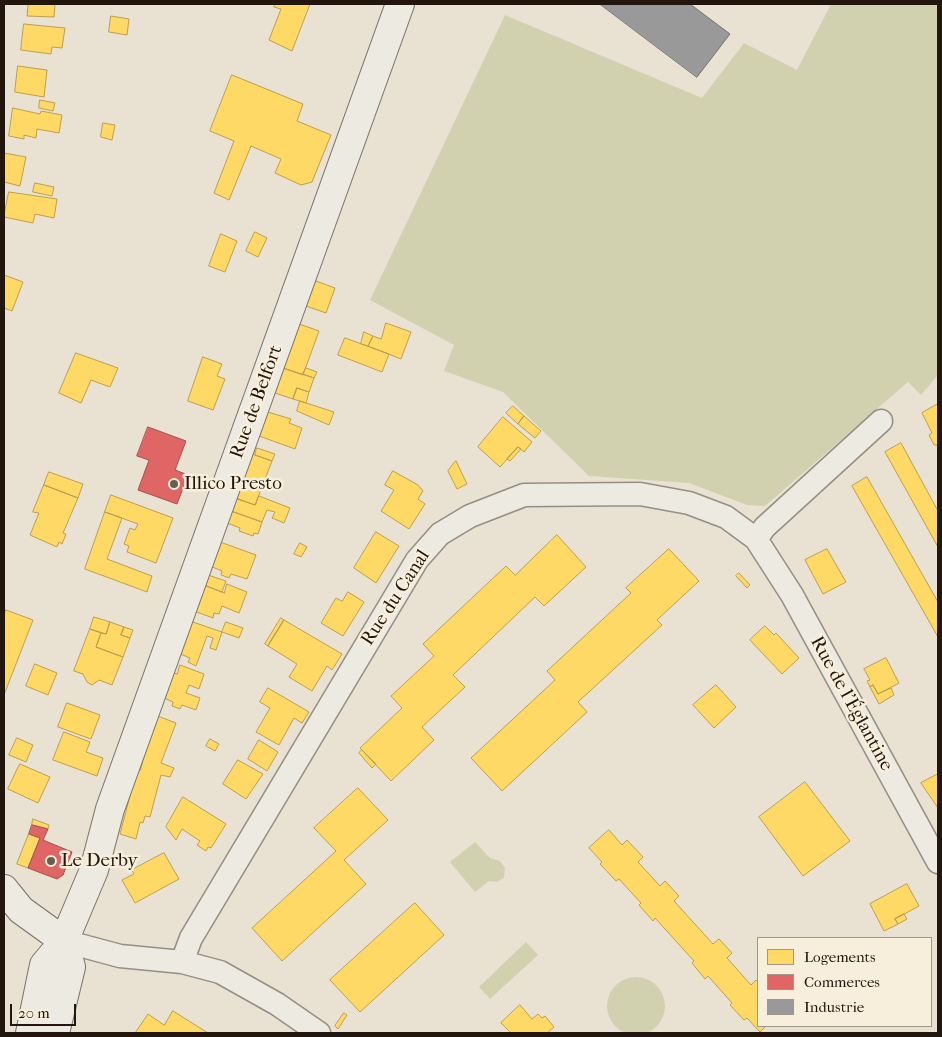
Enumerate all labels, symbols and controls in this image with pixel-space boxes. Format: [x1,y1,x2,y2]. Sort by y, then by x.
street label: Rue de Belfort [226,342,288,462]
place label: Illico Presto [184,473,282,495]
marker: Illico Presto [168,478,180,490]
street label: Rue du Canal [357,546,435,650]
street label: Rue de l'Églantine [805,633,897,775]
place label: Le Derby [61,850,138,872]
marker: Le Derby [45,855,57,867]
legend [757,937,932,1027]
text: Logements [804,948,875,966]
text: Commerces [804,973,880,991]
scale bar [12,994,79,1026]
text: Industrie [804,998,864,1016]
text: 20 m [18,1004,50,1022]

